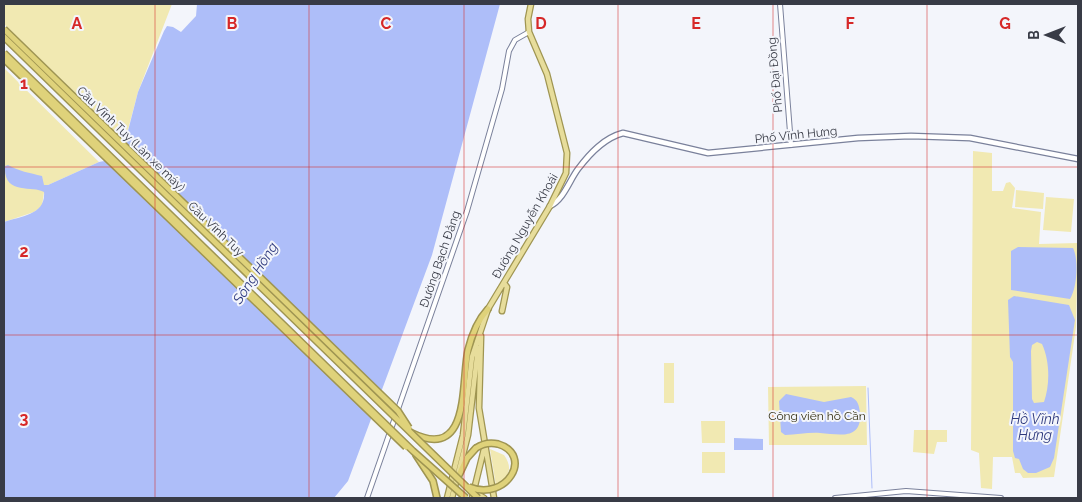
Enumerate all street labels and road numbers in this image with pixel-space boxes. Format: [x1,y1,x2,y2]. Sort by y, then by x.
street label: Phố Đại Đồng [765,37,785,113]
street label: Cầu Vĩnh Tuy (Làn xe máy) [74,84,188,194]
street label: Phố Vĩnh Hưng [754,124,838,146]
street label: Đường Nguyễn Khoái [489,171,561,281]
street label: Cầu Vĩnh Tuy [185,199,247,260]
street label: Đường Bạch Đằng [417,209,463,309]

